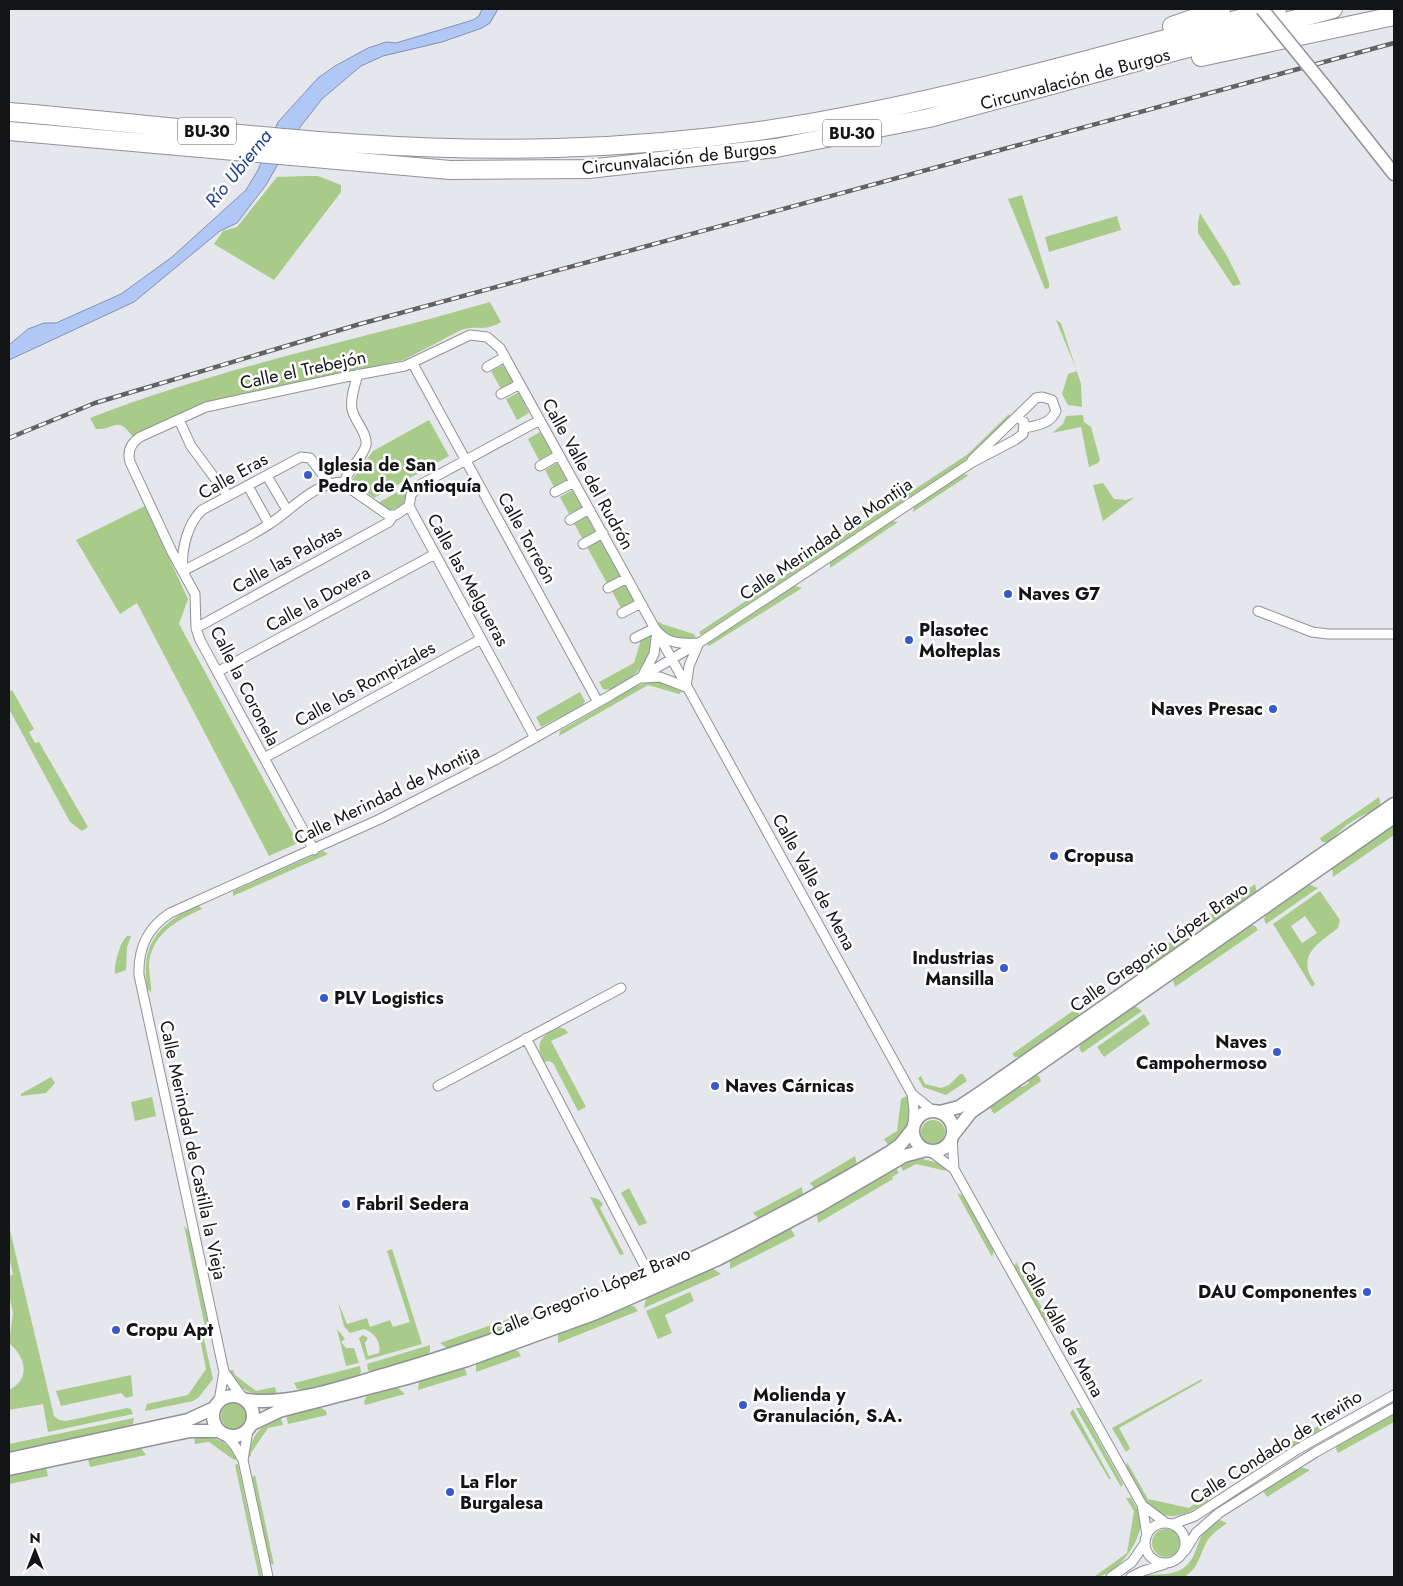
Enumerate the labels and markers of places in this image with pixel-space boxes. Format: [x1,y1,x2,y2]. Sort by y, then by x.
place label: Iglesia de San Pedro de Antioquía [318,452,481,499]
marker: Iglesia de San Pedro de Antioquía [302,469,314,481]
place label: Naves G7 [1018,581,1100,607]
marker: Naves G7 [1002,588,1014,600]
place label: Plasotec Molteplas [919,617,1000,664]
marker: Plasotec Molteplas [903,634,915,646]
place label: Naves Presac [1151,696,1263,722]
marker: Naves Presac [1267,703,1279,715]
place label: Cropusa [1064,843,1134,869]
marker: Cropusa [1048,850,1060,862]
place label: Industrias Mansilla [912,945,994,992]
marker: Industrias Mansilla [998,962,1010,974]
place label: PLV Logistics [334,985,444,1011]
marker: PLV Logistics [318,992,330,1004]
place label: Naves Campohermoso [1136,1029,1267,1076]
marker: Naves Campohermoso [1271,1046,1283,1058]
place label: Naves Cárnicas [725,1073,854,1099]
marker: Naves Cárnicas [709,1080,721,1092]
place label: Fabril Sedera [356,1191,469,1217]
marker: Fabril Sedera [340,1198,352,1210]
place label: DAU Componentes [1198,1279,1357,1305]
marker: DAU Componentes [1361,1286,1373,1298]
place label: Cropu Apt [126,1317,214,1343]
marker: Cropu Apt [110,1324,122,1336]
place label: Molienda y Granulación, S.A. [753,1382,903,1429]
marker: Molienda y Granulación, S.A. [737,1399,749,1411]
place label: La Flor Burgalesa [460,1469,543,1516]
marker: La Flor Burgalesa [444,1486,456,1498]

